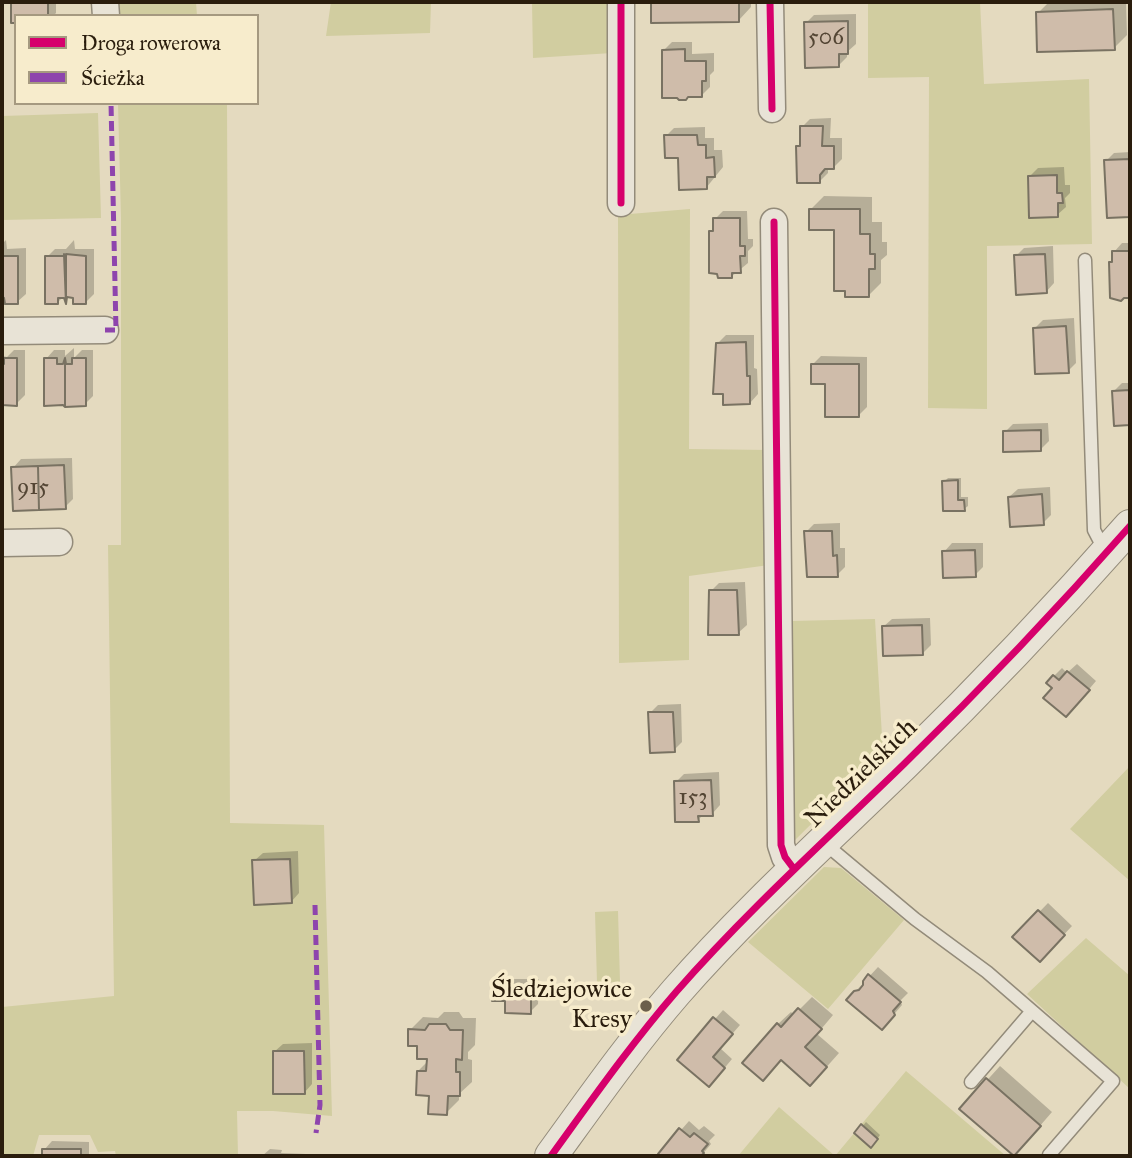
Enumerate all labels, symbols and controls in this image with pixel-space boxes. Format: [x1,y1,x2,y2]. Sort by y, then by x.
legend [14,14,259,105]
house number: 506 [808,24,844,52]
text: Droga rowerowa [81,30,221,56]
text: Ścieżka [81,65,145,91]
house number: 915 [17,474,49,502]
street label: Niedzielskich [799,713,925,835]
house number: 153 [679,784,707,812]
place label: Śledziejowice Kresy [491,975,632,1036]
marker: Śledziejowice Kresy [638,998,654,1014]

